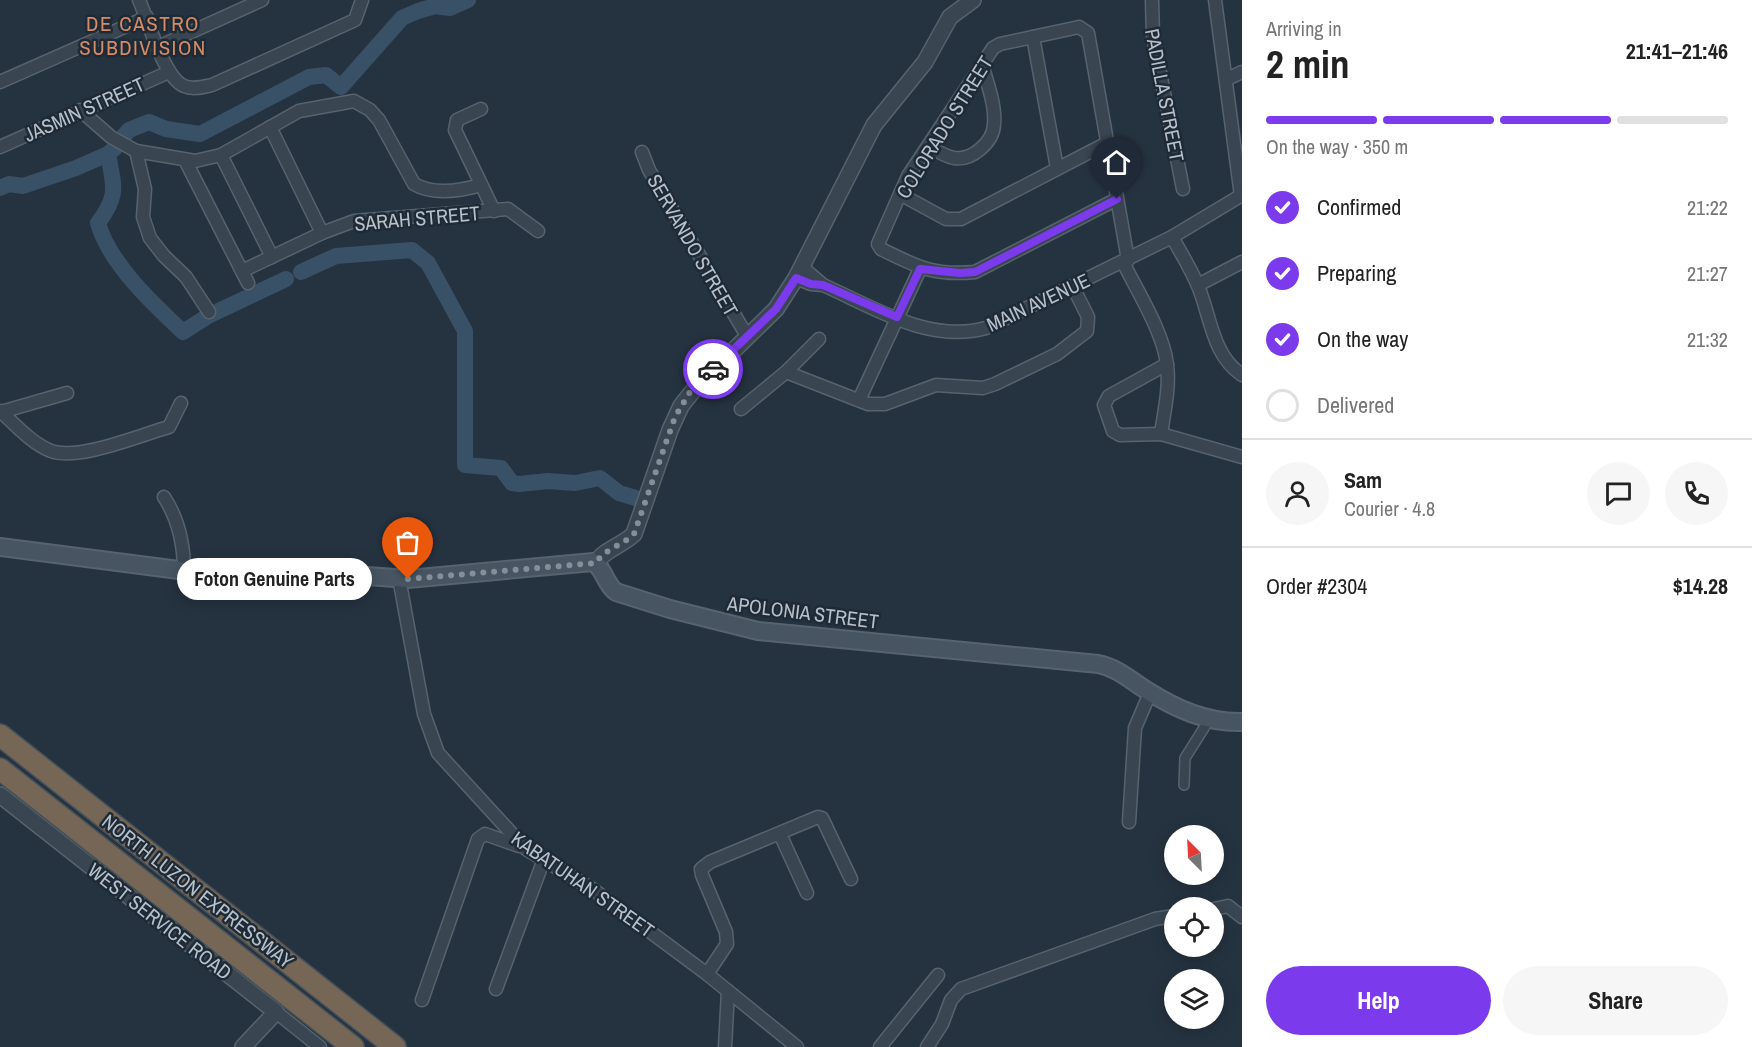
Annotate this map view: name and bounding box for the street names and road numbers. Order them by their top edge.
street label: PADILLA STREET [1139,26,1191,164]
street label: COLORADO STREET [889,51,999,203]
street label: JASMIN STREET [19,70,149,148]
street label: SERVANDO STREET [641,169,745,321]
street label: SARAH STREET [353,199,481,237]
street label: MAIN AVENUE [982,266,1094,338]
street label: APOLONIA STREET [725,589,880,635]
street label: NORTH LUZON EXPRESSWAY [97,808,299,974]
street label: KABATUHAN STREET [506,825,660,943]
street label: WEST SERVICE ROAD [83,856,237,986]

